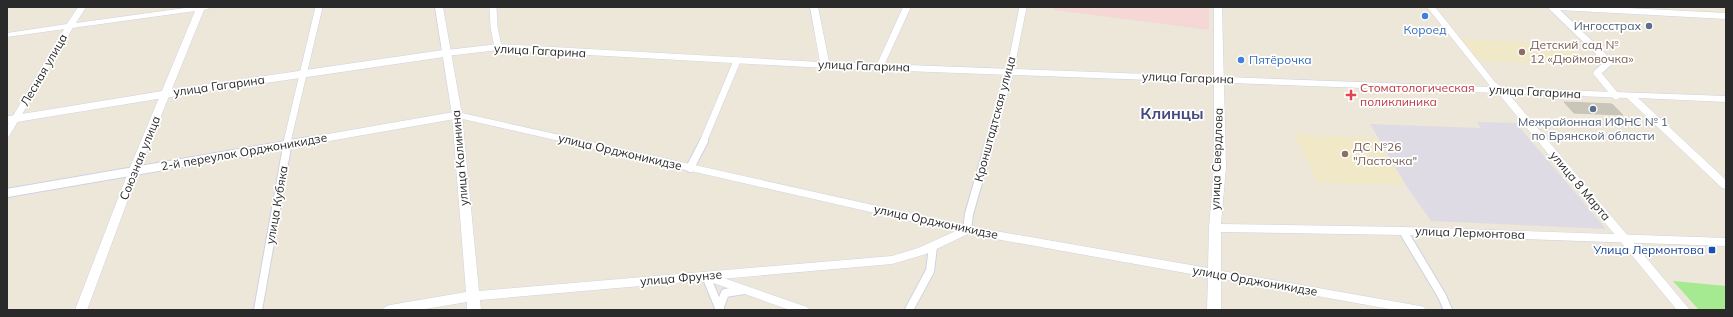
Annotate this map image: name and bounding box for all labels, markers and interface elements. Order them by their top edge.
marker: Короед [1420,11,1430,21]
place label: Ингосстрах [1574,18,1641,33]
marker: Ингосстрах [1644,21,1654,31]
place label: Короед [1403,22,1447,37]
street label: Лесная улица [17,31,70,109]
place label: Детский сад № 12 «Дюймовочка» [1530,37,1634,66]
street label: улица Гагарина [494,41,586,60]
marker: Детский сад № 12 «Дюймовочка» [1517,47,1527,57]
place label: Пятёрочка [1249,52,1312,67]
street label: Кронштадтская улица [971,55,1018,183]
marker: Пятёрочка [1236,55,1246,65]
street label: улица Гагарина [818,56,910,75]
street label: улица Гагарина [1142,68,1234,87]
street label: улица Гагарина [172,72,266,99]
place label: Стоматологическая поликлиника [1360,80,1475,109]
street label: улица Гагарина [1489,82,1581,101]
marker: Стоматологическая поликлиника [1345,89,1357,101]
district label: Клинцы [1140,103,1204,123]
marker: Межрайонная ИФНС № 1 по Брянской области [1588,104,1598,114]
street label: улица Свердлова [1207,108,1226,210]
street label: улица Калинина [448,109,471,207]
street label: Союзная улица [116,113,163,202]
place label: Межрайонная ИФНС № 1 по Брянской области [1518,114,1668,143]
street label: 2-й переулок Орджоникидзе [160,129,329,174]
street label: улица Орджоникидзе [557,130,684,173]
place label: ДС №26 "Ласточка" [1353,139,1417,168]
street label: улица 8 Марта [1547,148,1614,223]
marker: ДС №26 "Ласточка" [1340,149,1350,159]
street label: улица Кубяка [262,164,291,245]
street label: улица Орджоникидзе [873,201,1000,242]
street label: улица Лермонтова [1415,223,1525,242]
place label: Улица Лермонтова [1592,242,1704,257]
marker: Улица Лермонтова [1707,245,1717,255]
street label: улица Орджоникидзе [1191,262,1319,299]
street label: улица Фрунзе [639,266,723,289]

